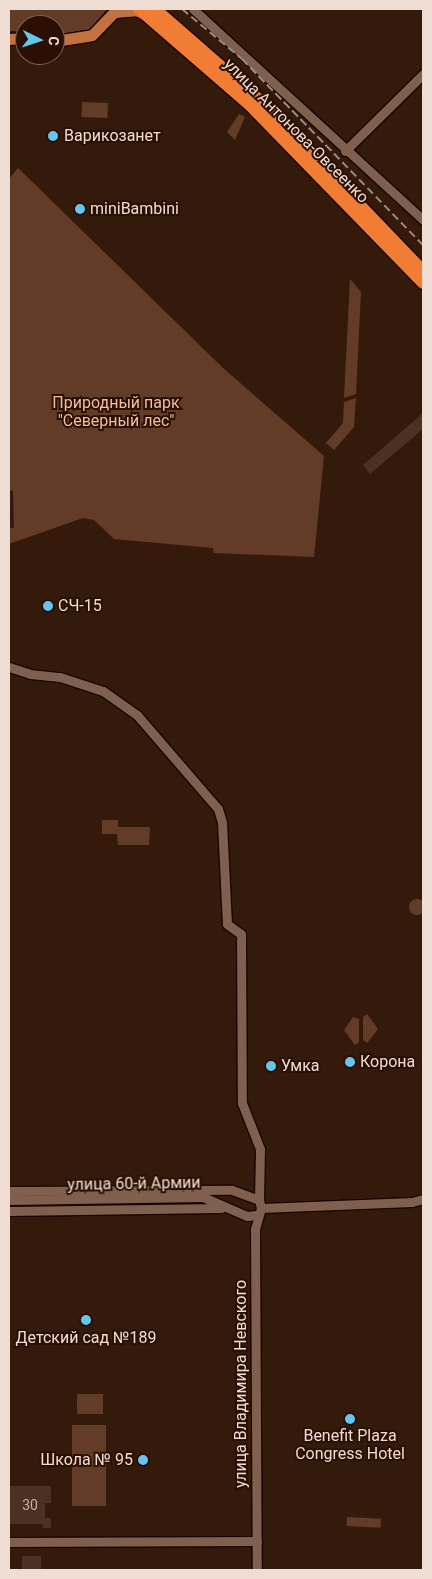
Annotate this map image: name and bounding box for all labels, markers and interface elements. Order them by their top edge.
north arrow [15,15,65,65]
text: С [46,36,62,46]
street label: улица Антонова-Овсеенко [220,55,372,207]
place label: Варикозанет [64,126,161,146]
marker: Варикозанет [46,129,60,143]
place label: miniBambini [90,199,179,219]
marker: miniBambini [74,203,86,215]
park label: Природный парк "Северный лес" [52,393,180,431]
place label: СЧ-15 [58,596,102,616]
marker: СЧ-15 [42,600,54,612]
place label: Корона [360,1052,415,1072]
place label: Умка [281,1056,319,1076]
marker: Корона [344,1056,356,1068]
marker: Умка [265,1060,277,1072]
street label: улица 60-й Армии [67,1173,201,1195]
street label: улица Владимира Невского [231,1280,251,1488]
marker: Детский сад №189 [80,1314,92,1326]
place label: Детский сад №189 [15,1328,157,1348]
marker: Benefit Plaza Congress Hotel [344,1413,356,1425]
place label: Benefit Plaza Congress Hotel [295,1426,405,1464]
place label: Школа № 95 [40,1450,133,1470]
marker: Школа № 95 [137,1454,149,1466]
house number: 30 [22,1497,38,1513]

